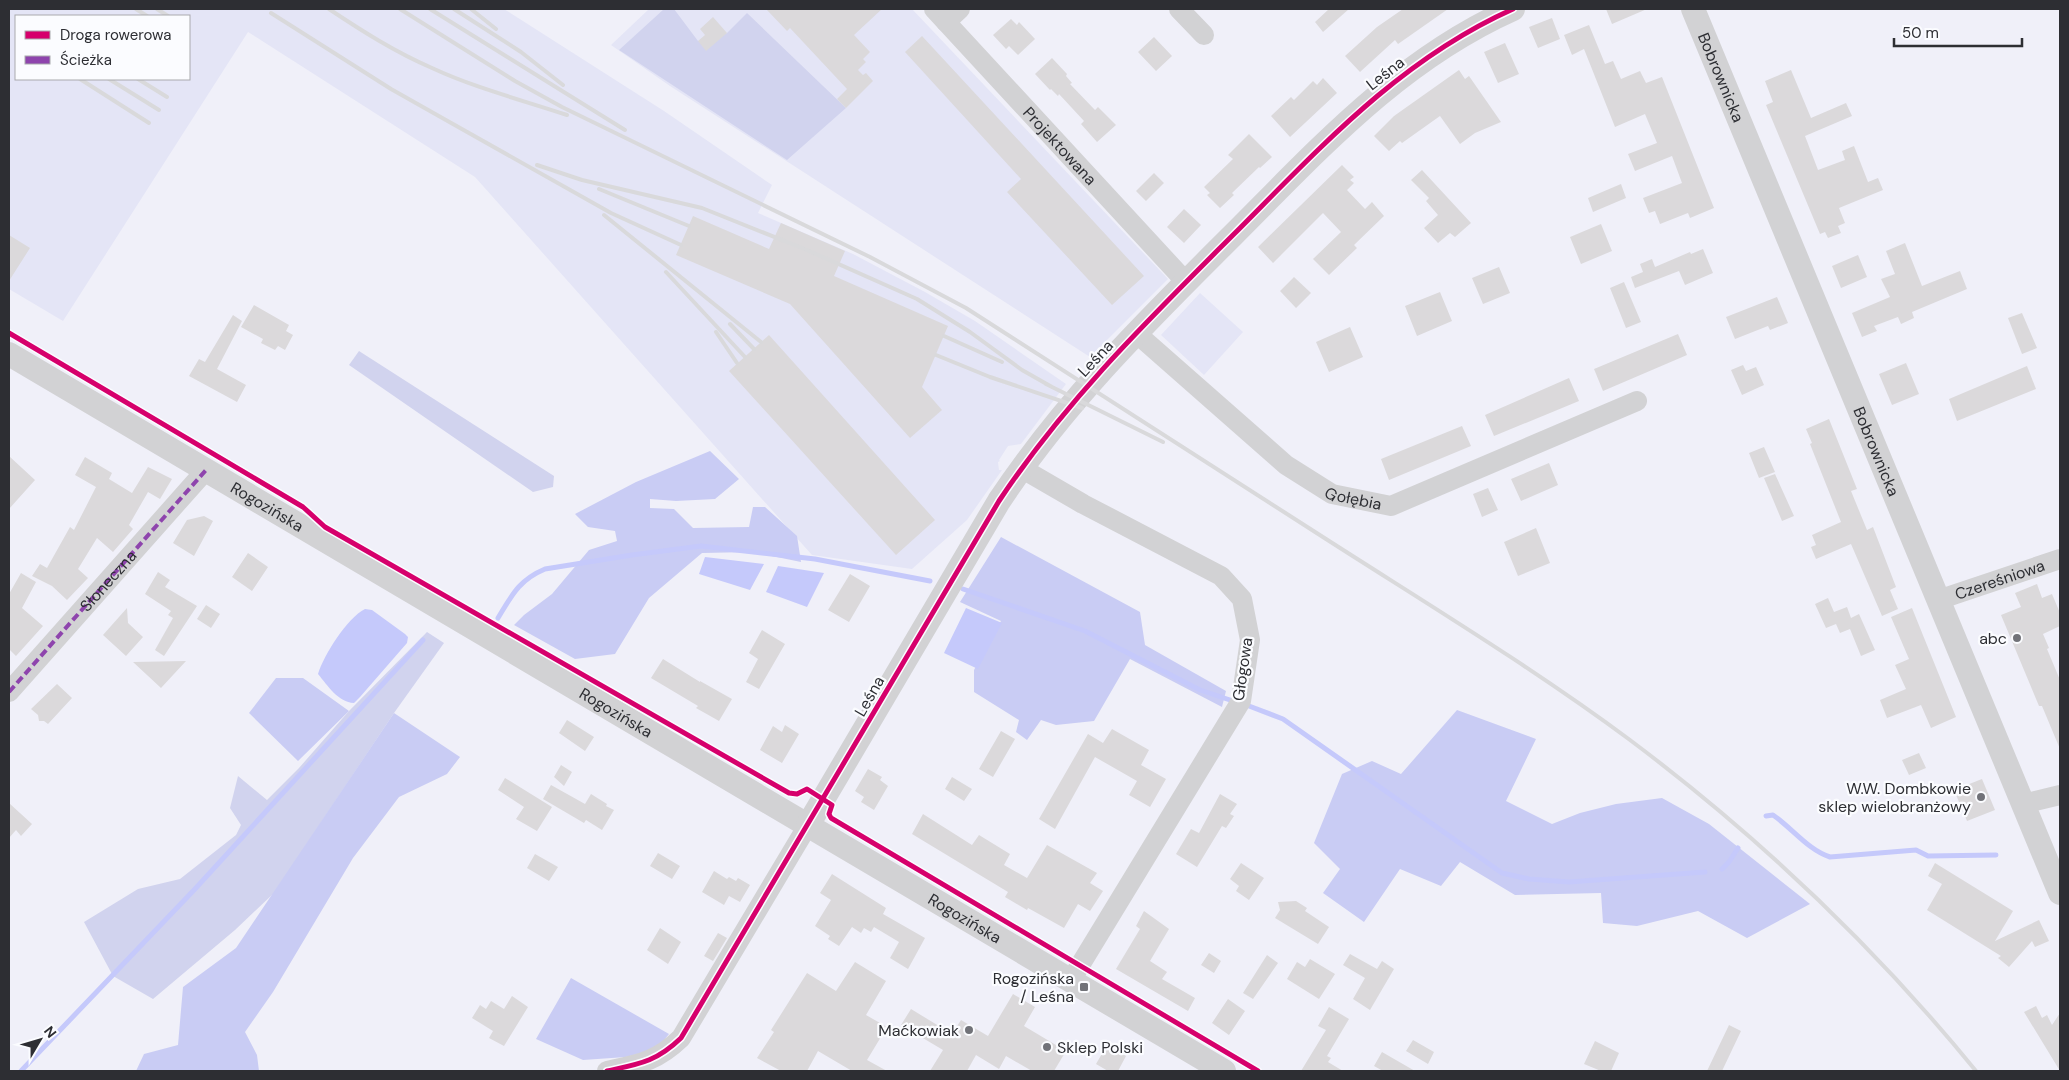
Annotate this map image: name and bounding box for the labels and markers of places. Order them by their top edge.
place label: abc [1979,628,2007,649]
marker: abc [2011,632,2023,644]
place label: W.W. Dombkowie sklep wielobranżowy [1818,778,1971,817]
marker: W.W. Dombkowie sklep wielobranżowy [1975,791,1987,803]
place label: Rogozińska / Leśna [993,968,1074,1007]
marker: Rogozińska / Leśna [1078,981,1090,993]
place label: Maćkowiak [878,1020,959,1041]
marker: Maćkowiak [963,1024,975,1036]
place label: Sklep Polski [1057,1037,1143,1058]
marker: Sklep Polski [1041,1041,1053,1053]

